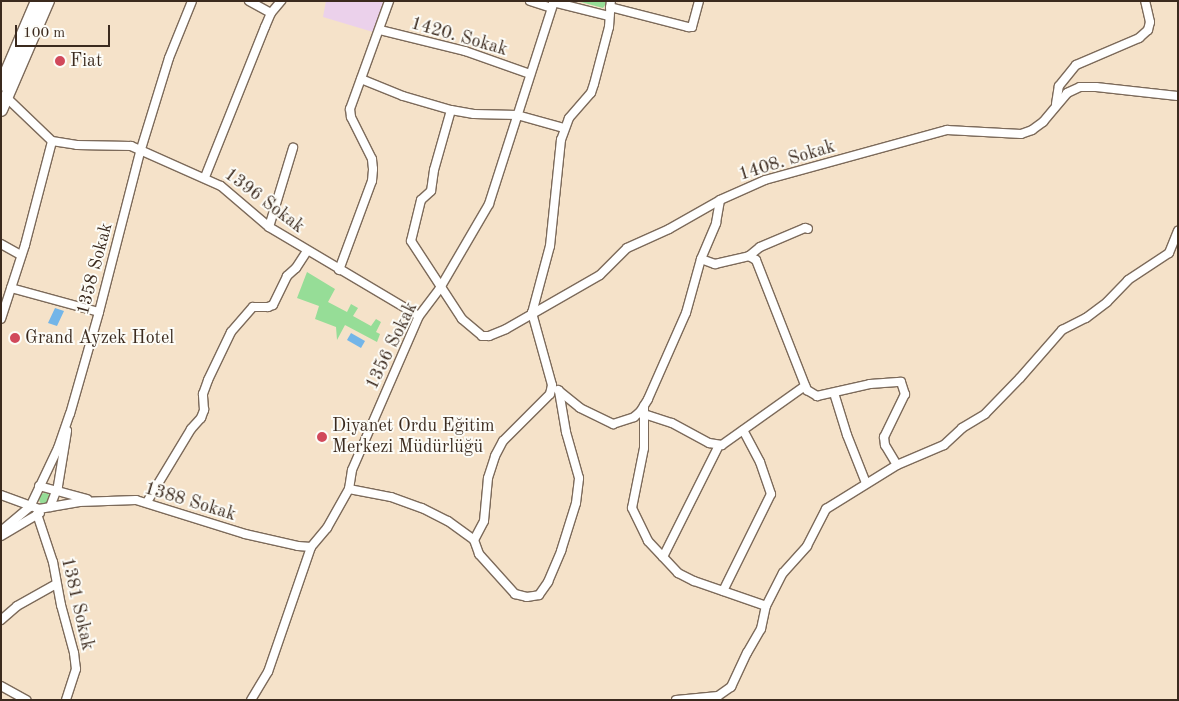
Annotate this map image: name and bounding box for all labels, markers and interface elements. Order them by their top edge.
street label: 1420. Sokak [408,13,510,61]
scale bar [18,15,112,47]
text: 100 m [23,26,65,41]
place label: Fiat [70,50,102,72]
marker: Fiat [54,55,66,67]
street label: 1408. Sokak [736,136,838,186]
street label: 1396 Sokak [220,164,308,238]
street label: 1358 Sokak [72,221,118,317]
street label: 1356 Sokak [362,299,422,393]
place label: Grand Ayzek Hotel [25,327,174,349]
marker: Grand Ayzek Hotel [9,332,21,344]
place label: Diyanet Ordu Eğitim Merkezi Müdürlüğü [332,416,495,458]
marker: Diyanet Ordu Eğitim Merkezi Müdürlüğü [316,431,328,443]
street label: 1388 Sokak [142,478,238,526]
street label: 1381 Sokak [56,556,98,652]

